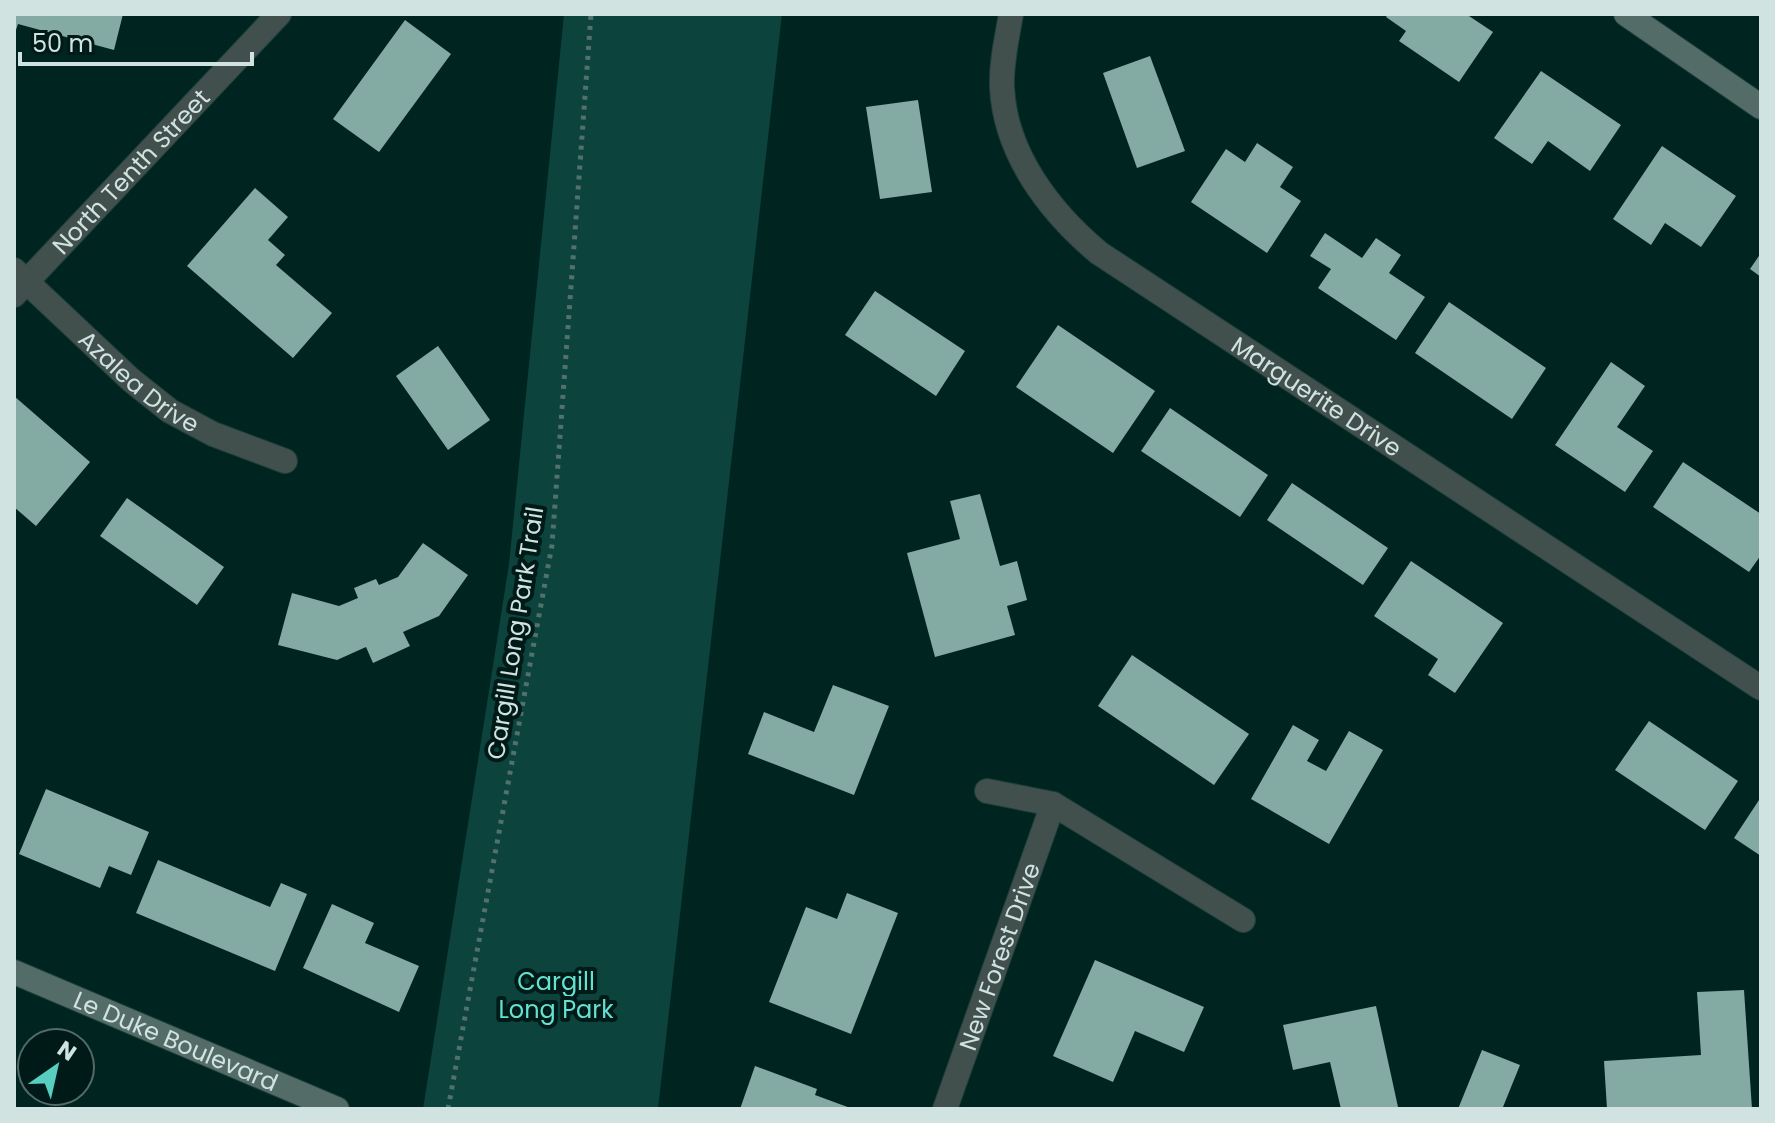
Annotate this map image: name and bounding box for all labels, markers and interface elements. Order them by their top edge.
scale bar [20,16,252,66]
text: 50 m [32,27,93,60]
street label: North Tenth Street [45,81,217,261]
street label: Azalea Drive [72,323,205,440]
street label: Marguerite Drive [1225,328,1408,464]
street label: Cargill Long Park Trail [479,504,551,762]
street label: New Forest Drive [951,858,1048,1055]
park label: Cargill Long Park [498,965,614,1026]
street label: Le Duke Boulevard [69,983,283,1099]
north arrow [16,1027,96,1107]
text: N [51,1033,82,1068]

